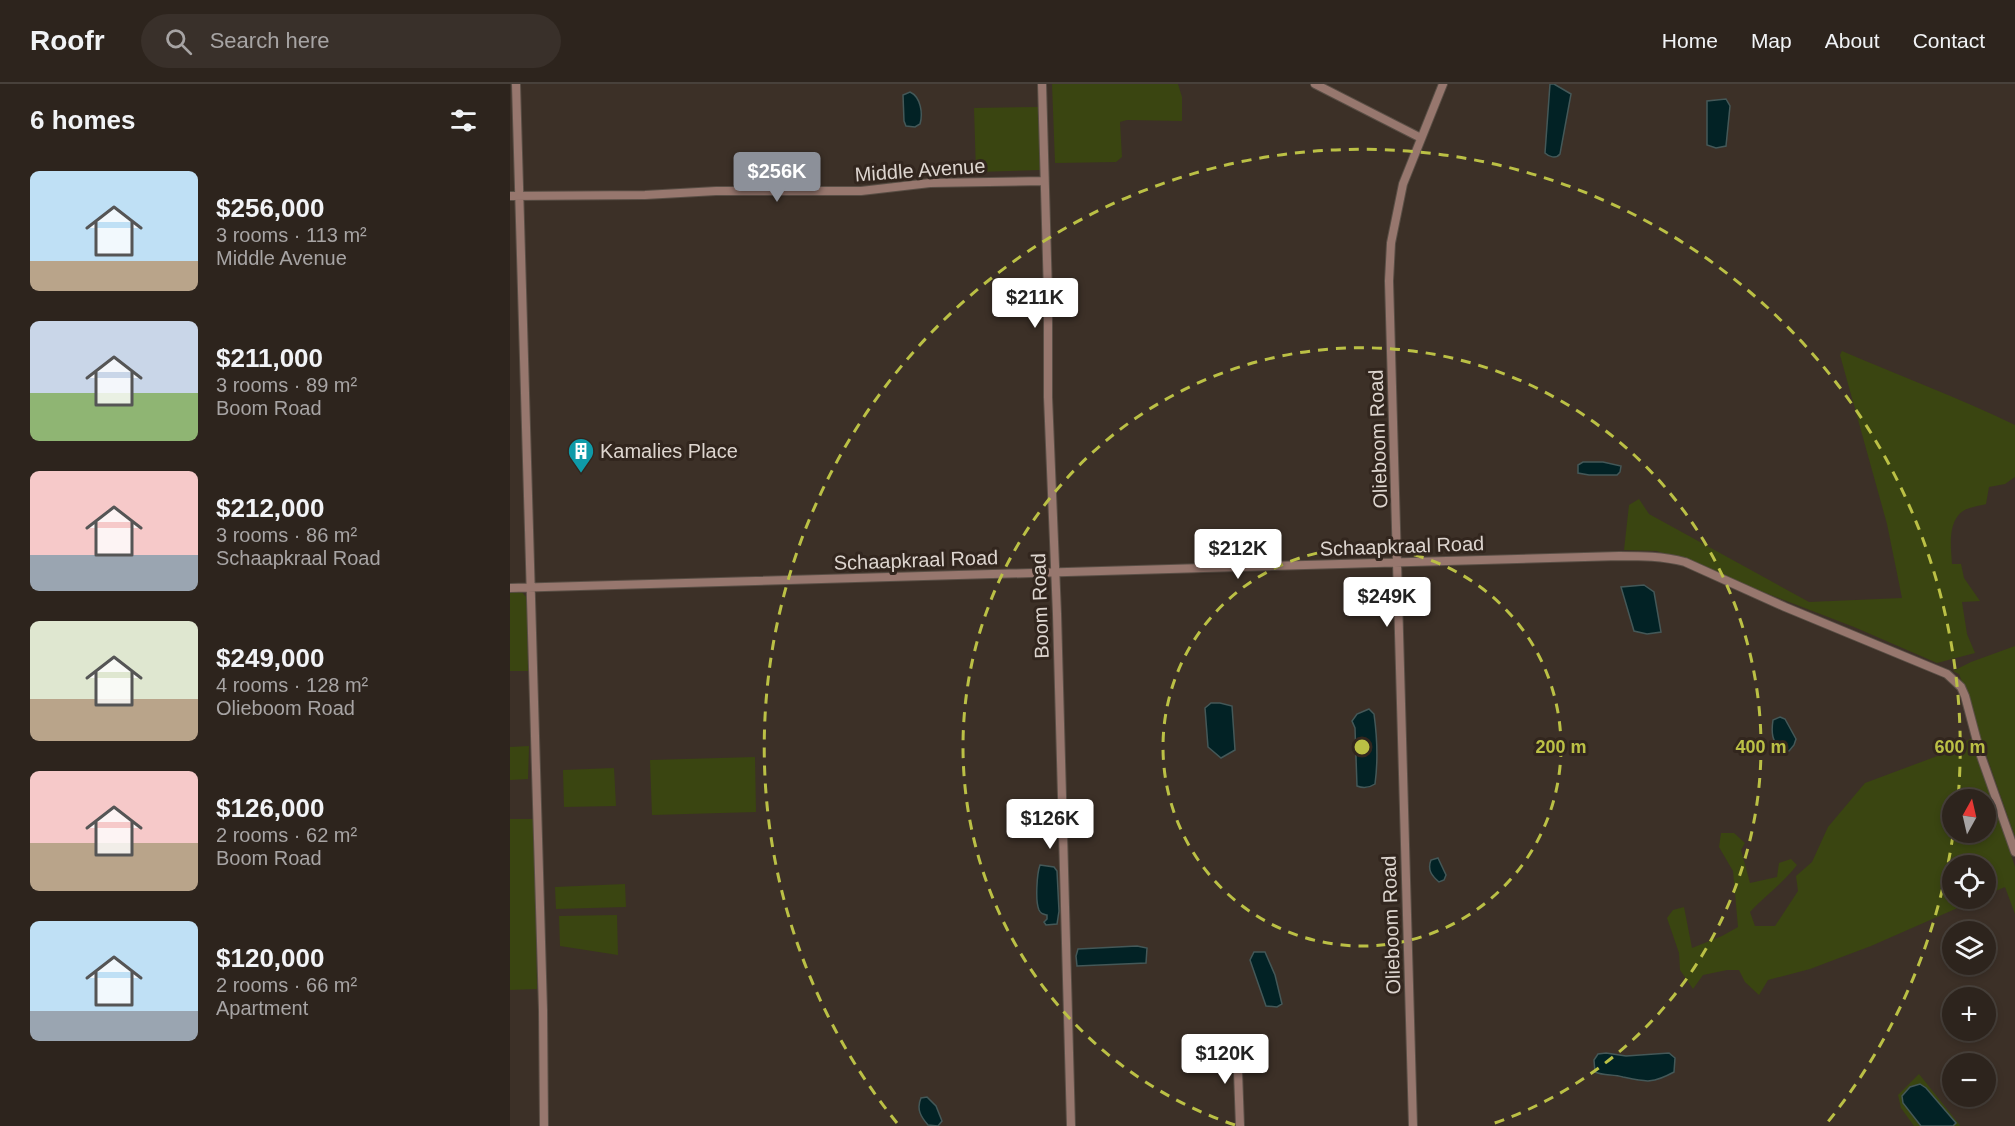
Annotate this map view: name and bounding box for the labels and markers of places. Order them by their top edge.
pin: $256K [735,152,819,203]
pin: $211K [993,278,1077,329]
building icon: Kamalies Place [566,436,596,474]
place label: Kamalies Place [600,440,738,462]
pin: $212K [1196,529,1280,580]
pin: $249K [1345,577,1429,628]
centre of rings [1352,737,1372,757]
pin: $126K [1008,799,1092,850]
pin: $120K [1183,1034,1267,1085]

